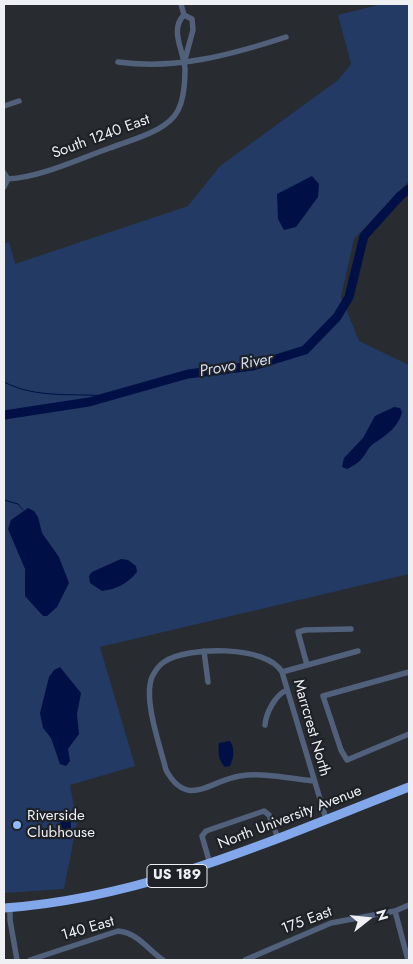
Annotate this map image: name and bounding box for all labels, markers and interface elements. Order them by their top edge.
street label: South 1240 East [50,111,152,163]
water label: Provo River [198,350,274,382]
street label: Marrcrest North [289,678,333,778]
street label: North University Avenue [215,782,365,854]
place label: Riverside Clubhouse [27,807,95,842]
marker: Riverside Clubhouse [11,819,23,831]
road number: US 189 [147,864,207,888]
north arrow [343,894,393,944]
street label: 175 East [279,903,335,939]
text: N [371,907,394,923]
street label: 140 East [60,913,116,945]

